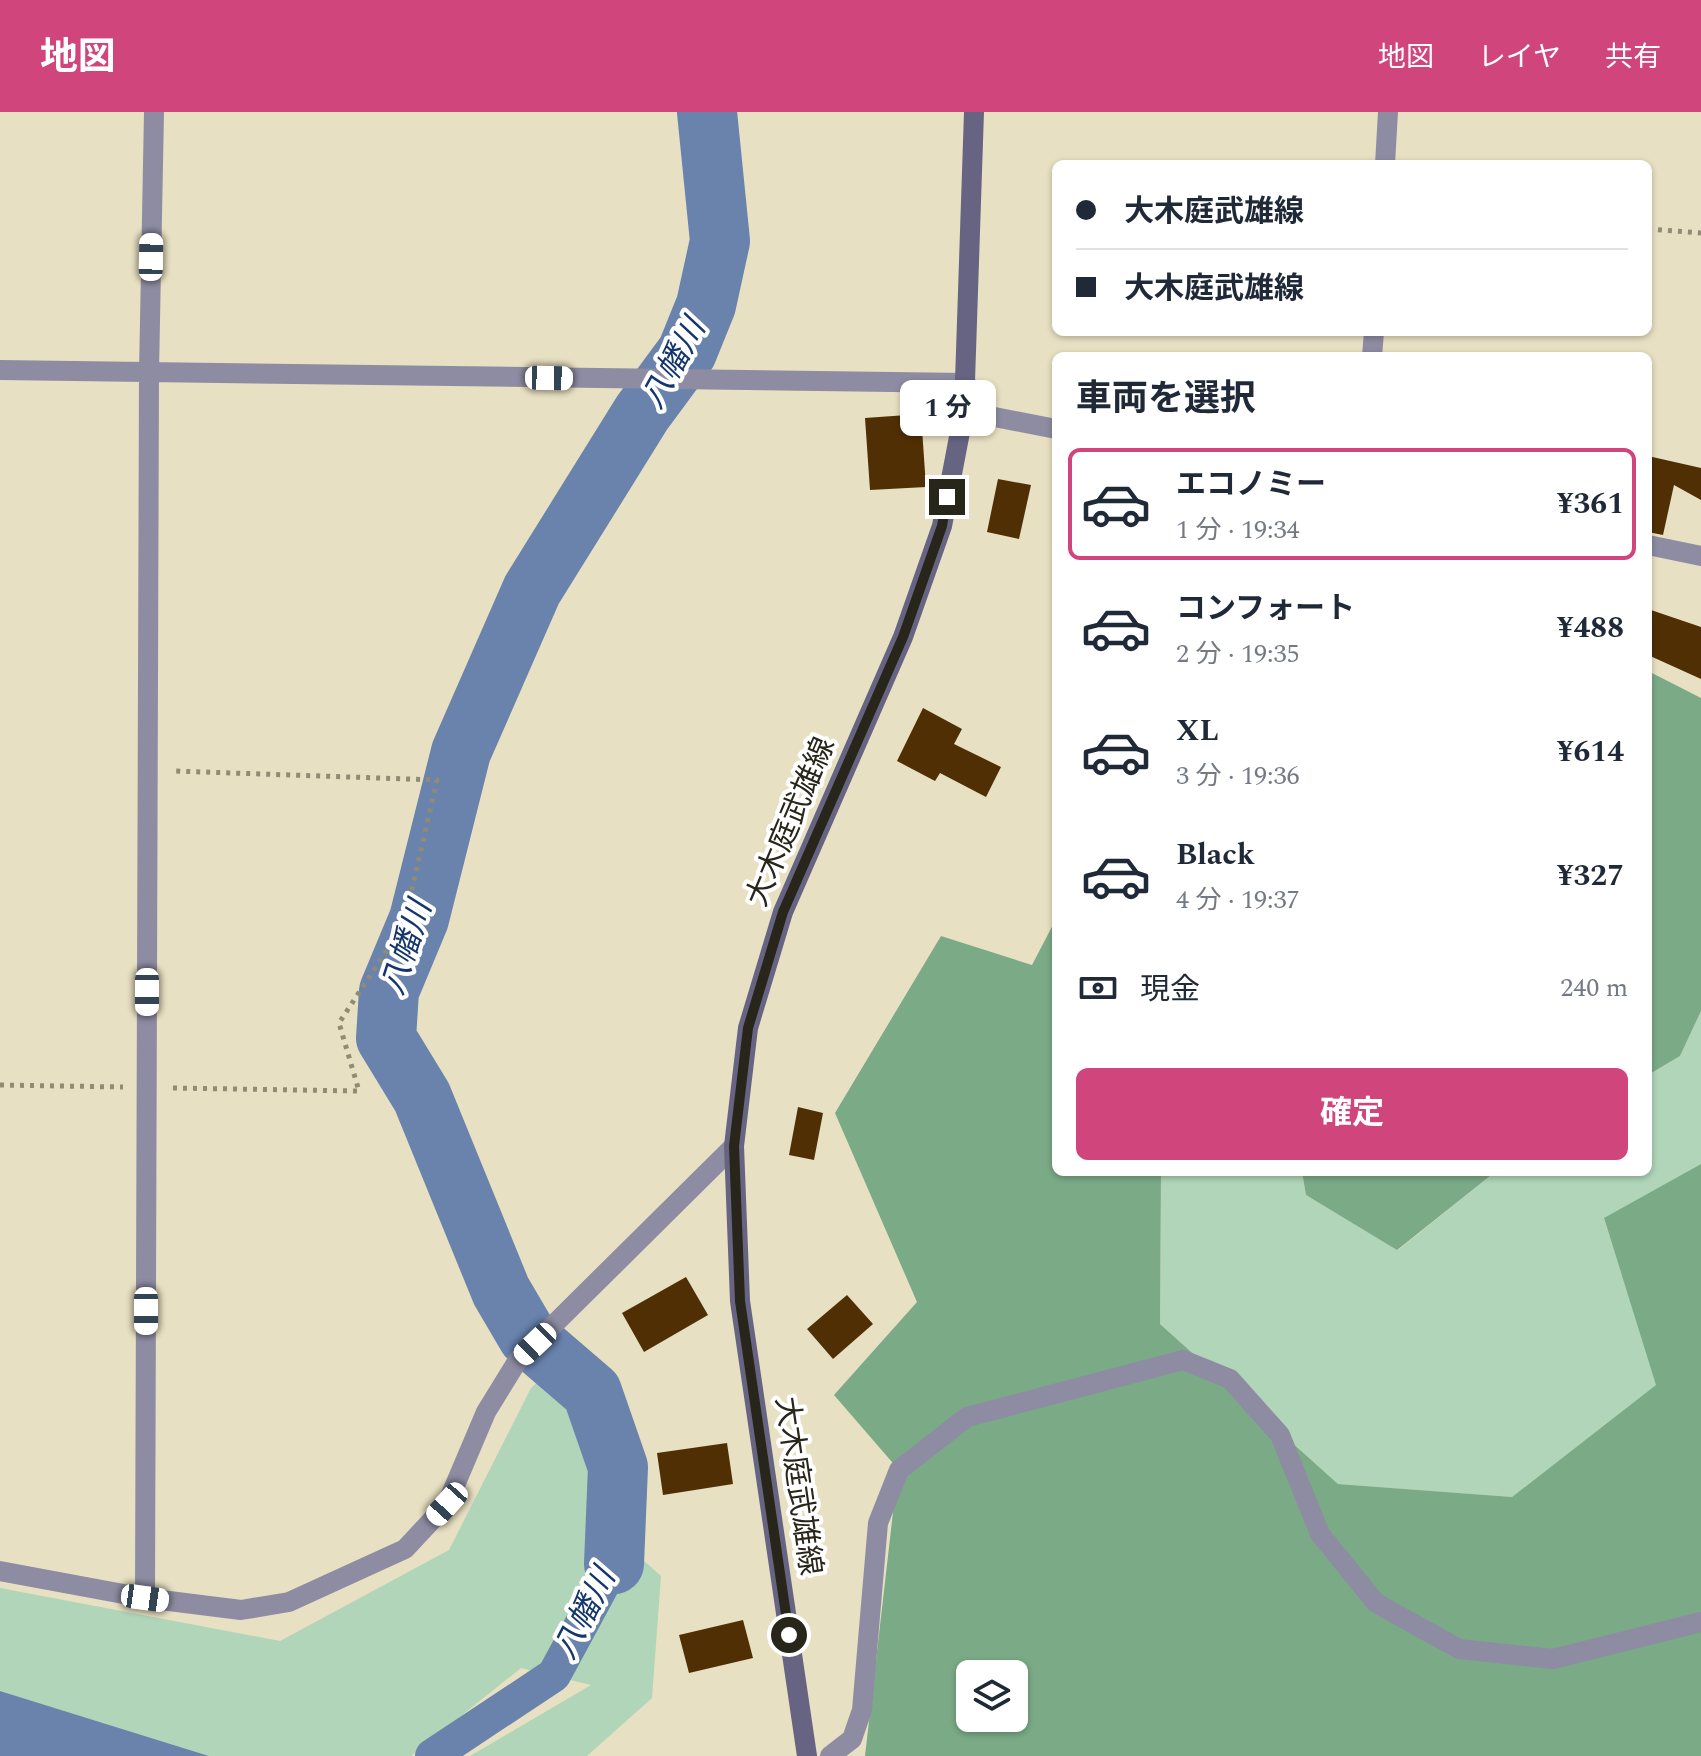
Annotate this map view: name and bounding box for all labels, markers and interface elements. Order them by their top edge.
text: 地図 [40,29,116,87]
text: 地図 [1378,36,1434,79]
text: レイヤ [1478,36,1561,79]
text: 共有 [1605,36,1661,79]
text: 大木庭武雄線 [1124,189,1304,235]
car [139,233,163,281]
text: 大木庭武雄線 [1124,266,1304,312]
water label: 八幡川 [629,308,720,418]
car [525,366,573,390]
text: 車両を選択 [1076,372,1256,427]
callout: 1 分 [899,381,995,437]
text: 1 分 [924,388,972,428]
text: エコノミー [1176,462,1326,508]
icon: car [1080,468,1152,540]
route end [929,479,965,515]
text: ¥361 [1557,481,1624,527]
text: 1 分 · 19:34 [1176,510,1300,550]
text: コンフォート [1176,586,1355,632]
icon: car [1080,592,1152,664]
text: ¥488 [1557,605,1624,651]
text: 2 分 · 19:35 [1176,634,1300,674]
text: XL [1176,708,1219,754]
icon: car [1080,716,1152,788]
text: ¥614 [1557,729,1624,775]
street label: 大木庭武雄線 [735,730,847,914]
text: 3 分 · 19:36 [1176,756,1300,796]
text: Black [1176,832,1255,878]
icon: car [1080,840,1152,912]
text: ¥327 [1557,853,1624,899]
text: 4 分 · 19:37 [1176,880,1300,920]
water label: 八幡川 [369,892,446,1001]
icon: cash [1076,966,1120,1010]
text: 現金 [1140,967,1200,1013]
car [135,968,159,1016]
text: 240 m [1560,968,1628,1008]
button: 確定 [1076,1068,1628,1160]
car [134,1287,158,1335]
car [509,1319,561,1369]
street label: 大木庭武雄線 [763,1394,833,1578]
car [422,1478,472,1530]
water label: 八幡川 [541,1557,630,1668]
car [120,1583,170,1613]
route start [771,1617,807,1653]
map controls [956,1660,1028,1732]
button: layers [956,1660,1028,1732]

